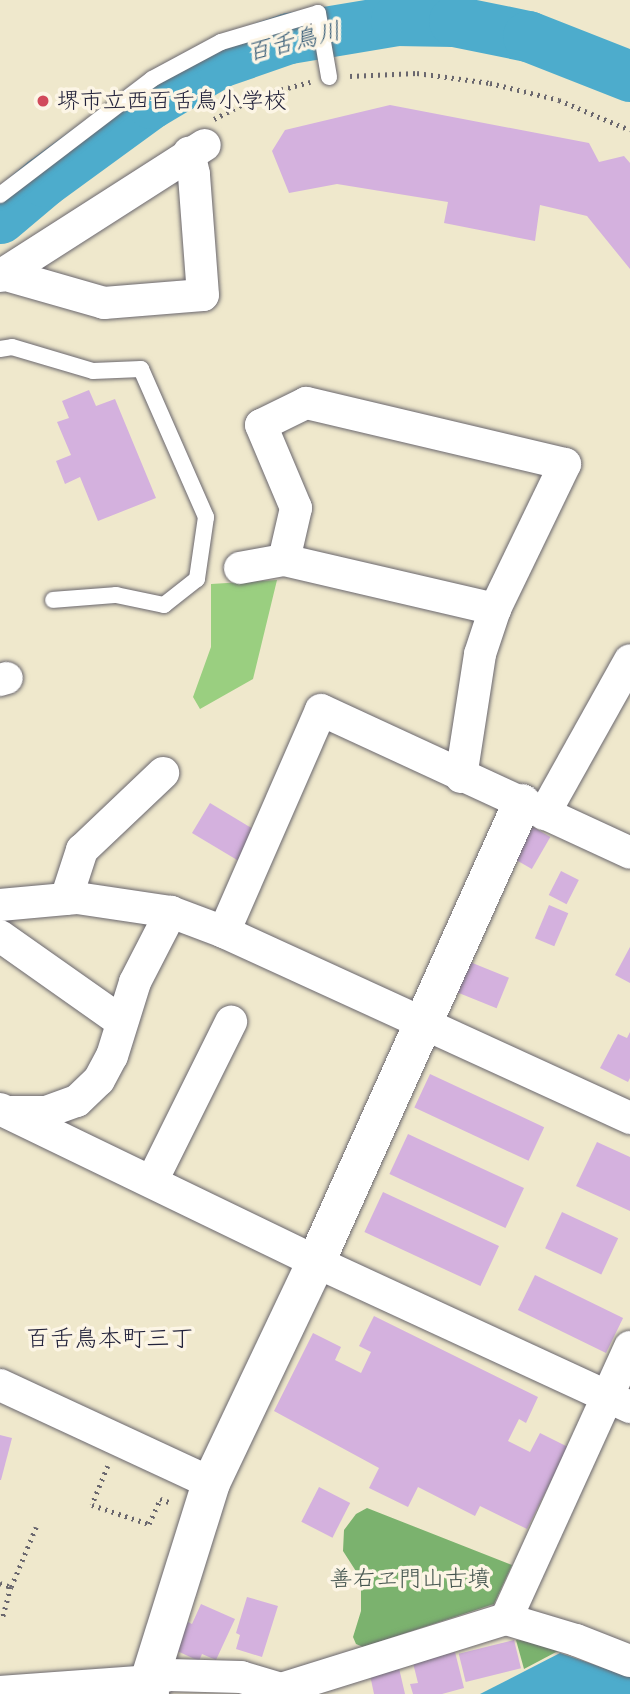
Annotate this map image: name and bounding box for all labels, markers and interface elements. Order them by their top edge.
water label: 百舌鳥川 [244,16,344,68]
place label: 堺市立西百舌鳥小学校 [57,87,287,115]
marker: 堺市立西百舌鳥小学校 [35,93,51,109]
district label: 百舌鳥本町三丁 [26,1325,194,1353]
park label: 善右ヱ門山古墳 [330,1565,490,1593]

